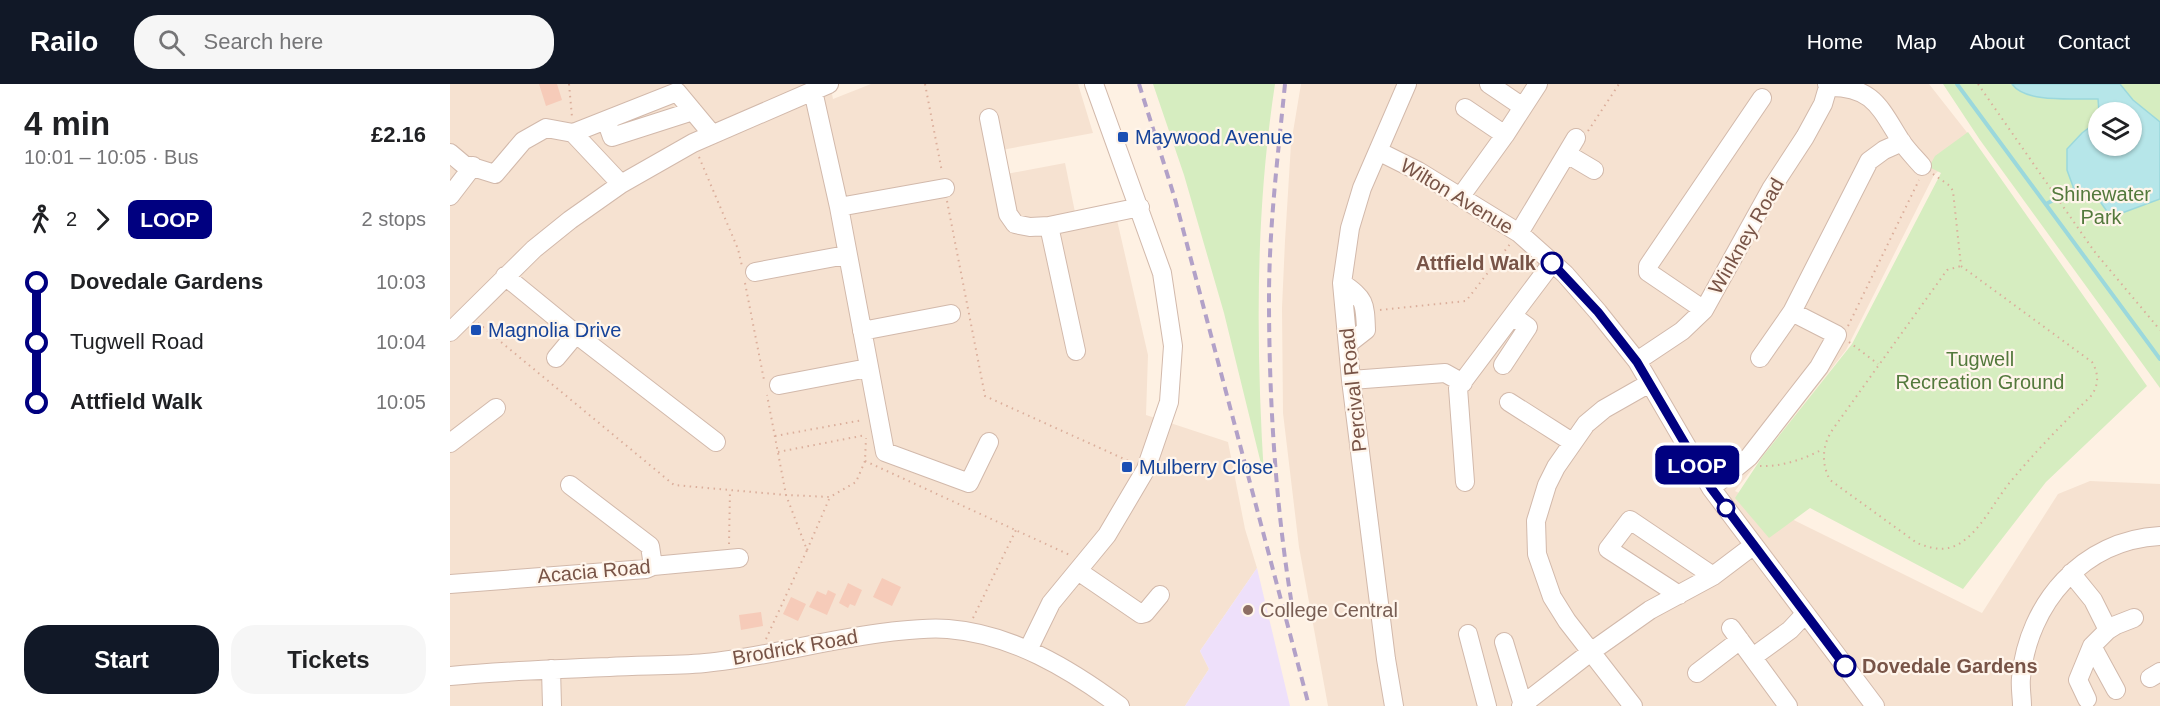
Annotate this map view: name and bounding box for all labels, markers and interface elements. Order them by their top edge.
search box [134,15,554,69]
text: Railo [30,26,98,57]
icon: search [155,26,188,59]
text: Search here [203,29,323,54]
text: Home [1807,30,1863,53]
text: Map [1896,30,1937,53]
text: About [1970,30,2025,53]
text: Contact [2058,30,2130,53]
map controls [2088,102,2142,156]
button: layers [2088,102,2142,156]
text: 4 min [24,105,110,142]
text: £2.16 [371,122,426,147]
place label: Maywood Avenue [1135,126,1293,148]
marker: Maywood Avenue [1116,130,1130,144]
text: 10:01 – 10:05 · Bus [24,146,199,168]
street label: Wilton Avenue [1397,154,1517,238]
street label: Winkney Road [1704,174,1788,298]
park label: Shinewater Park [2051,183,2151,228]
icon: walk [24,203,57,236]
icon: forward [86,203,119,236]
text: 2 [66,208,77,230]
text: LOOP [140,208,200,231]
text: 2 stops [362,208,426,230]
place label: Attfield Walk [1416,252,1537,274]
marker: Attfield Walk [1541,252,1563,274]
text: Dovedale Gardens [70,269,263,294]
text: 10:03 [376,271,426,293]
place label: Magnolia Drive [488,319,621,341]
marker: Magnolia Drive [469,323,483,337]
street label: Percival Road [1336,327,1370,453]
text: Tugwell Road [70,329,204,354]
text: 10:04 [376,331,426,353]
park label: Tugwell Recreation Ground [1896,348,2064,393]
text: Attfield Walk [70,389,202,414]
text: 10:05 [376,391,426,413]
line badge: LOOP [1655,446,1739,484]
text: LOOP [1667,454,1727,477]
place label: Mulberry Close [1139,456,1273,478]
marker: Mulberry Close [1120,460,1134,474]
unlabelled marker [1717,499,1735,517]
street label: Acacia Road [537,555,651,587]
place label: College Central [1260,599,1398,621]
marker: College Central [1241,603,1255,617]
button: Start [24,625,219,694]
button: Tickets [231,625,426,694]
street label: Brodrick Road [731,625,859,669]
marker: Dovedale Gardens [1834,655,1856,677]
place label: Dovedale Gardens [1862,655,2038,677]

